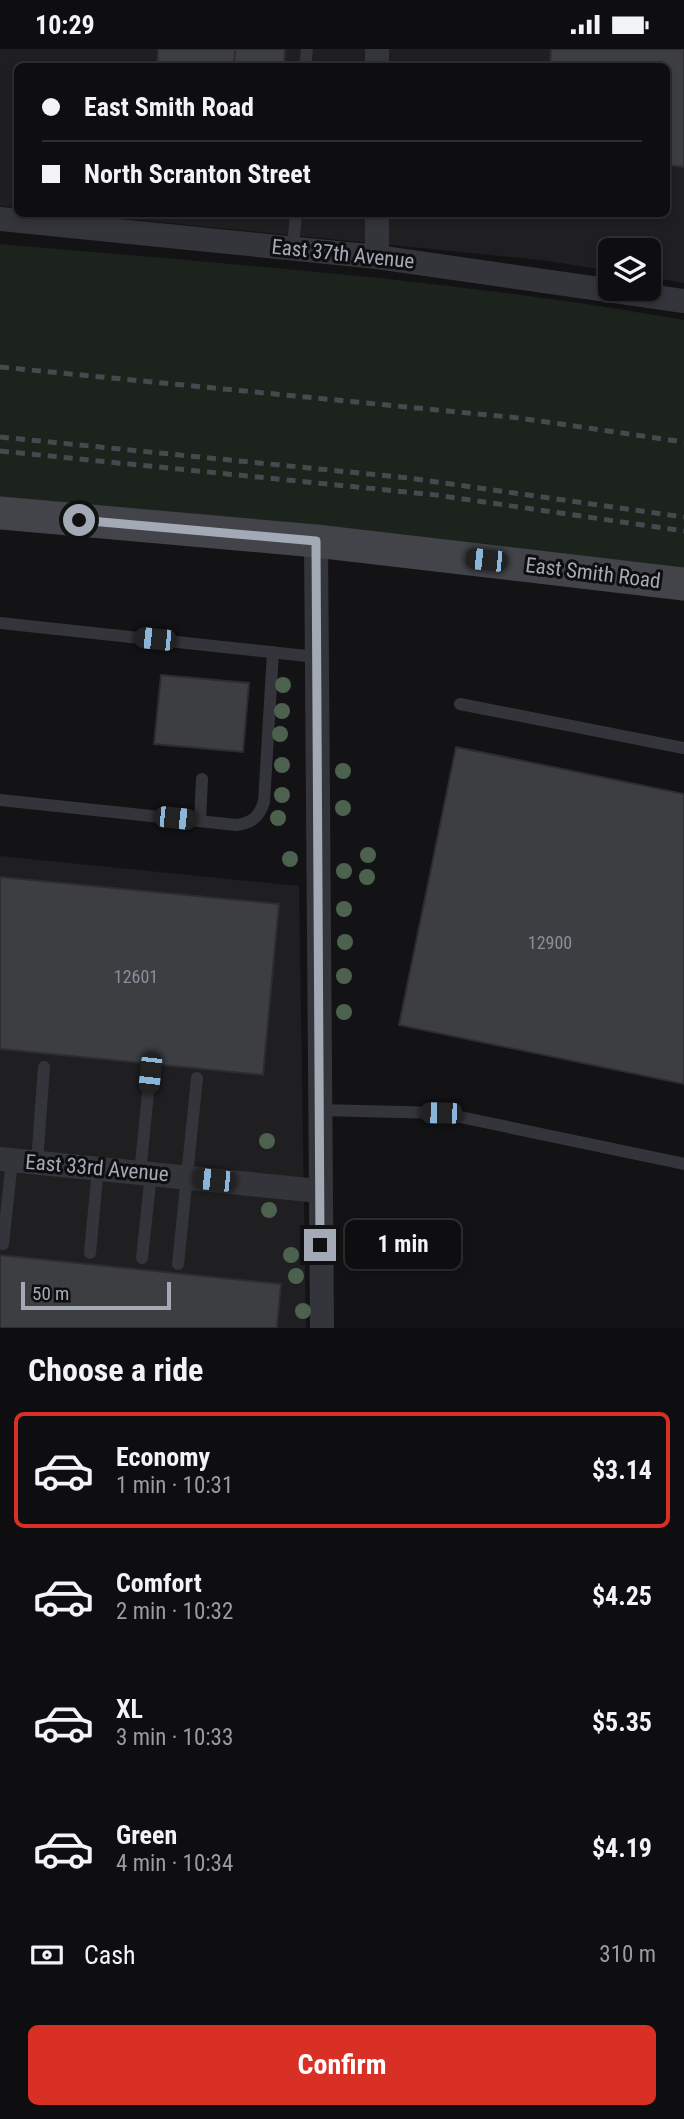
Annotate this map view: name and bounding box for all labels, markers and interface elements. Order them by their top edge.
text: 10:29 [35,10,95,40]
text: East Smith Road [84,92,254,122]
text: North Scranton Street [84,159,311,189]
street label: East 37th Avenue [270,235,416,273]
map controls [598,238,661,301]
button: layers [598,238,661,301]
route start [63,504,95,536]
car [465,547,508,573]
street label: East Smith Road [524,553,662,593]
car [134,626,177,652]
car [154,805,197,831]
house number: 12900 [528,932,572,953]
house number: 12601 [114,966,158,987]
car [138,1051,163,1095]
car [420,1102,463,1124]
street label: East 33rd Avenue [24,1150,170,1186]
car [193,1167,236,1193]
callout: 1 min [344,1221,460,1269]
route end [304,1229,336,1261]
text: 1 min [377,1231,429,1258]
scale bar [21,1279,172,1311]
text: 50 m [32,1282,69,1305]
text: Choose a ride [28,1351,203,1389]
icon: car [32,1439,95,1502]
text: Economy [116,1442,210,1472]
text: $3.14 [592,1455,652,1485]
text: 1 min · 10:31 [116,1472,233,1499]
icon: car [32,1565,95,1628]
text: Comfort [116,1568,202,1598]
text: $4.25 [592,1581,652,1611]
text: 2 min · 10:32 [116,1598,233,1625]
icon: car [32,1691,95,1754]
text: XL [116,1694,143,1724]
text: $5.35 [592,1707,652,1737]
text: 3 min · 10:33 [116,1724,233,1751]
icon: car [32,1817,95,1880]
text: Green [116,1820,177,1850]
text: $4.19 [592,1833,652,1863]
text: 4 min · 10:34 [116,1850,233,1877]
icon: cash [28,1936,66,1974]
text: Cash [84,1940,136,1970]
text: 310 m [599,1941,656,1968]
button: Confirm [28,2025,656,2105]

